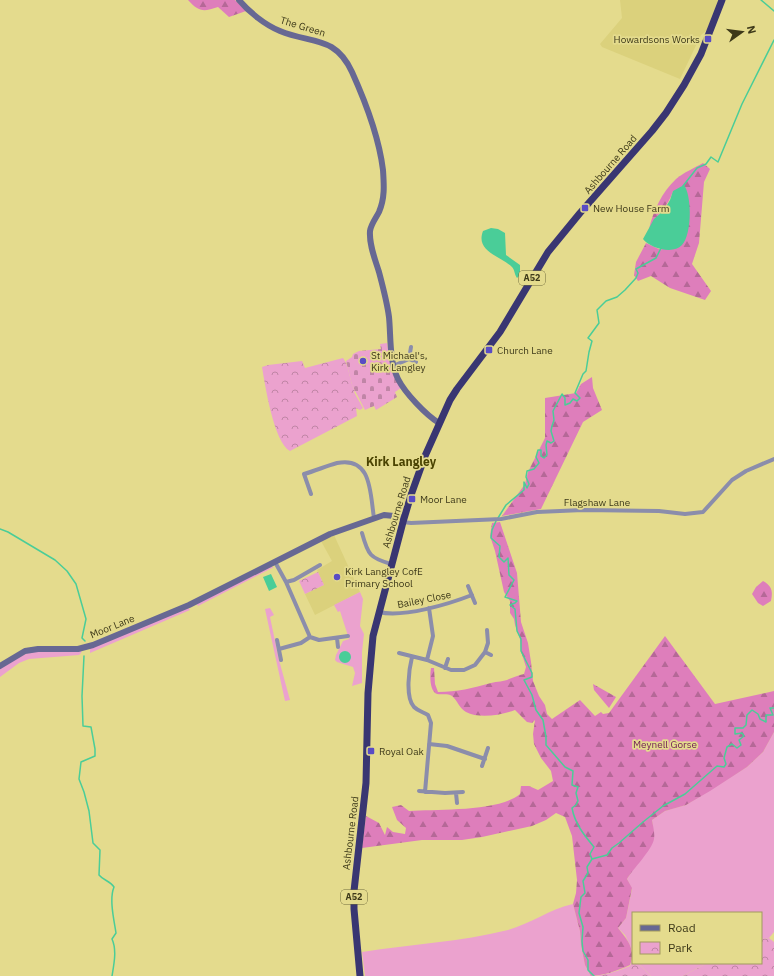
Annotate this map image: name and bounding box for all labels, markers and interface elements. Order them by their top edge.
north arrow [722,12,762,52]
street label: The Green [279,13,327,39]
text: N [744,24,759,35]
place label: Howardsons Works [614,33,700,46]
marker: Howardsons Works [703,34,713,44]
street label: Ashbourne Road [581,132,640,197]
place label: New House Farm [593,202,670,215]
marker: New House Farm [580,203,590,213]
road number: A52 [519,271,545,285]
place label: Church Lane [497,344,553,357]
marker: Church Lane [484,345,494,355]
place label: St Michael's, Kirk Langley [371,349,428,374]
marker: St Michael's, Kirk Langley [358,356,368,366]
district label: Kirk Langley [366,454,437,469]
street label: Ashbourne Road [379,475,414,550]
place label: Moor Lane [420,493,467,506]
marker: Moor Lane [407,494,417,504]
street label: Flagshaw Lane [564,496,631,509]
place label: Kirk Langley CofE Primary School [345,565,423,590]
marker: Kirk Langley CofE Primary School [332,572,342,582]
street label: Bailey Close [396,588,453,611]
street label: Moor Lane [88,611,137,641]
park label: Meynell Gorse [633,738,698,751]
place label: Royal Oak [379,745,424,758]
marker: Royal Oak [366,746,376,756]
street label: Ashbourne Road [340,795,361,871]
road number: A52 [341,890,367,904]
legend [632,912,762,964]
text: Road [668,920,696,935]
text: Park [668,940,693,955]

